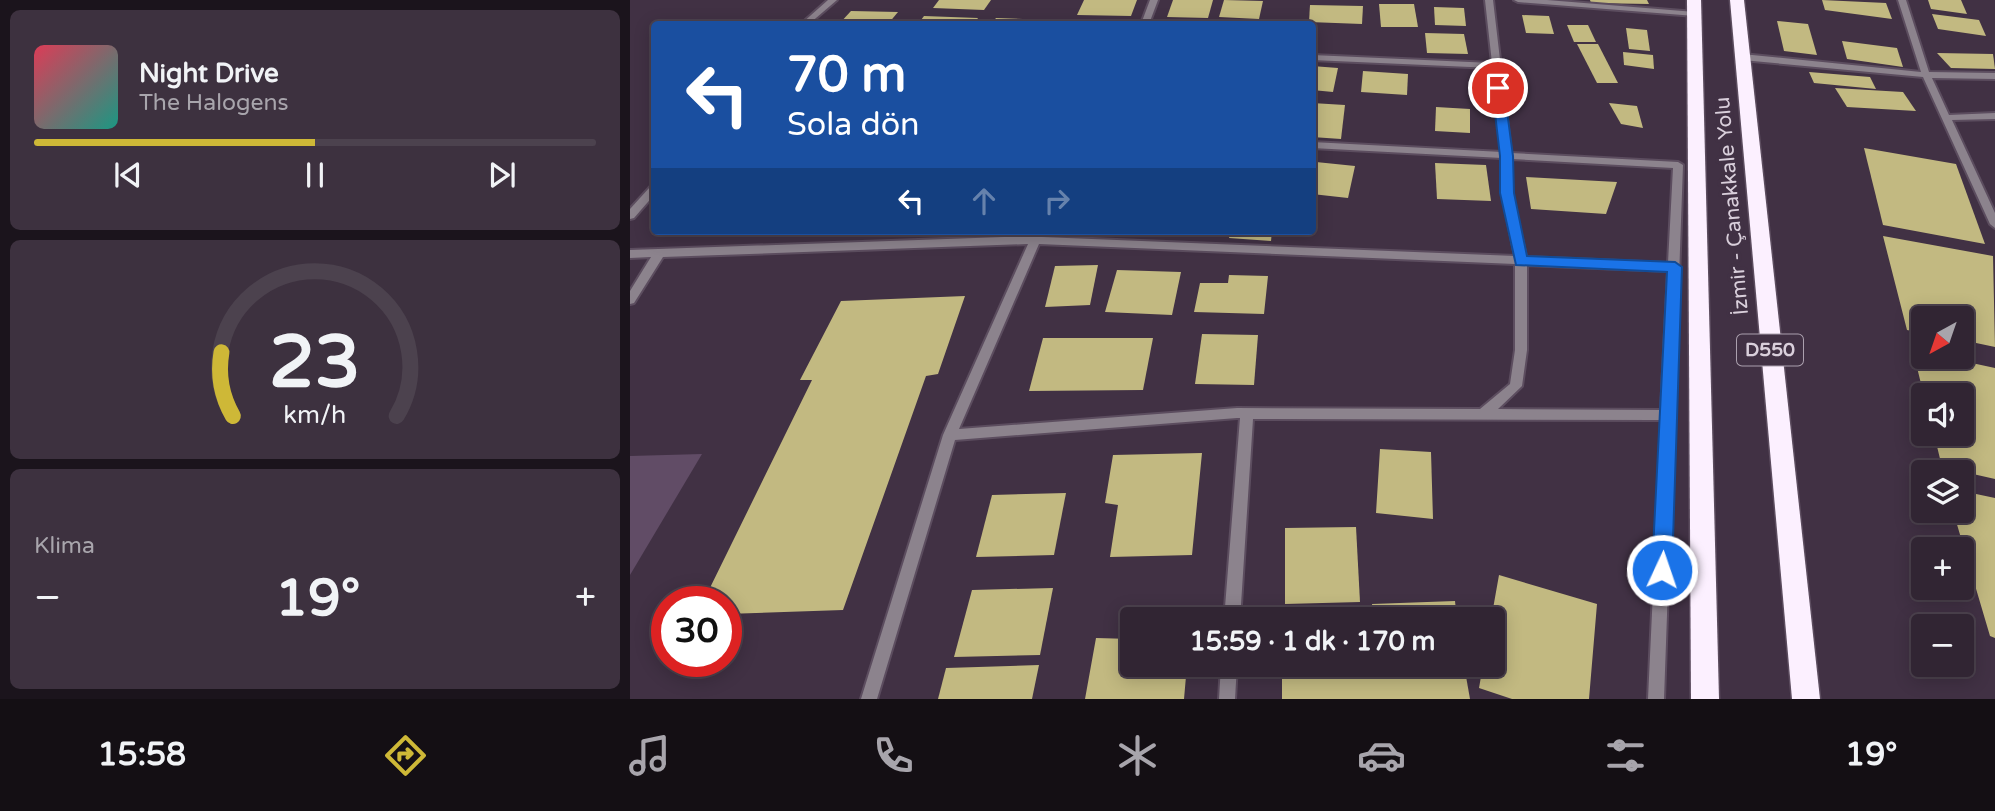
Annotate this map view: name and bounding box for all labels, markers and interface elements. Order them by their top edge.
text: 70 m [787,46,906,105]
icon: left [672,49,763,140]
text: Night Drive [139,58,279,89]
pin [1468,58,1528,118]
icon: arrive [1479,69,1517,107]
text: The Halogens [139,89,288,117]
street label: İzmir - Çanakkale Yolu [1710,96,1754,316]
text: Sola dön [787,106,920,144]
icon: previous [109,156,147,194]
icon: pause [296,156,334,194]
icon: next [483,156,521,194]
icon: left [892,182,930,220]
icon: ahead [965,182,1003,220]
icon: right [1038,182,1076,220]
north arrow [1911,306,1974,369]
map controls [1911,306,1974,677]
text: 23 [269,319,361,407]
road number: D550 [1737,334,1803,366]
button: sound [1911,383,1974,446]
text: km/h [284,399,346,429]
button: layers [1911,460,1974,523]
text: Klima [34,532,95,560]
position arrow [1625,533,1699,607]
button: + [1911,537,1974,600]
text: 19° [275,567,360,630]
text: − [34,575,61,621]
text: + [575,575,596,621]
speed limit sign: 30 [651,586,742,677]
button: − [1911,614,1974,677]
text: 15:59 · 1 dk · 170 m [1190,626,1435,657]
icon: directions [381,731,430,780]
icon: music [625,731,674,780]
icon: phone [869,731,918,780]
icon: climate [1113,731,1162,780]
icon: car [1357,731,1406,780]
icon: filters [1601,731,1650,780]
text: 15:58 [97,736,186,774]
text: 19° [1845,736,1897,774]

